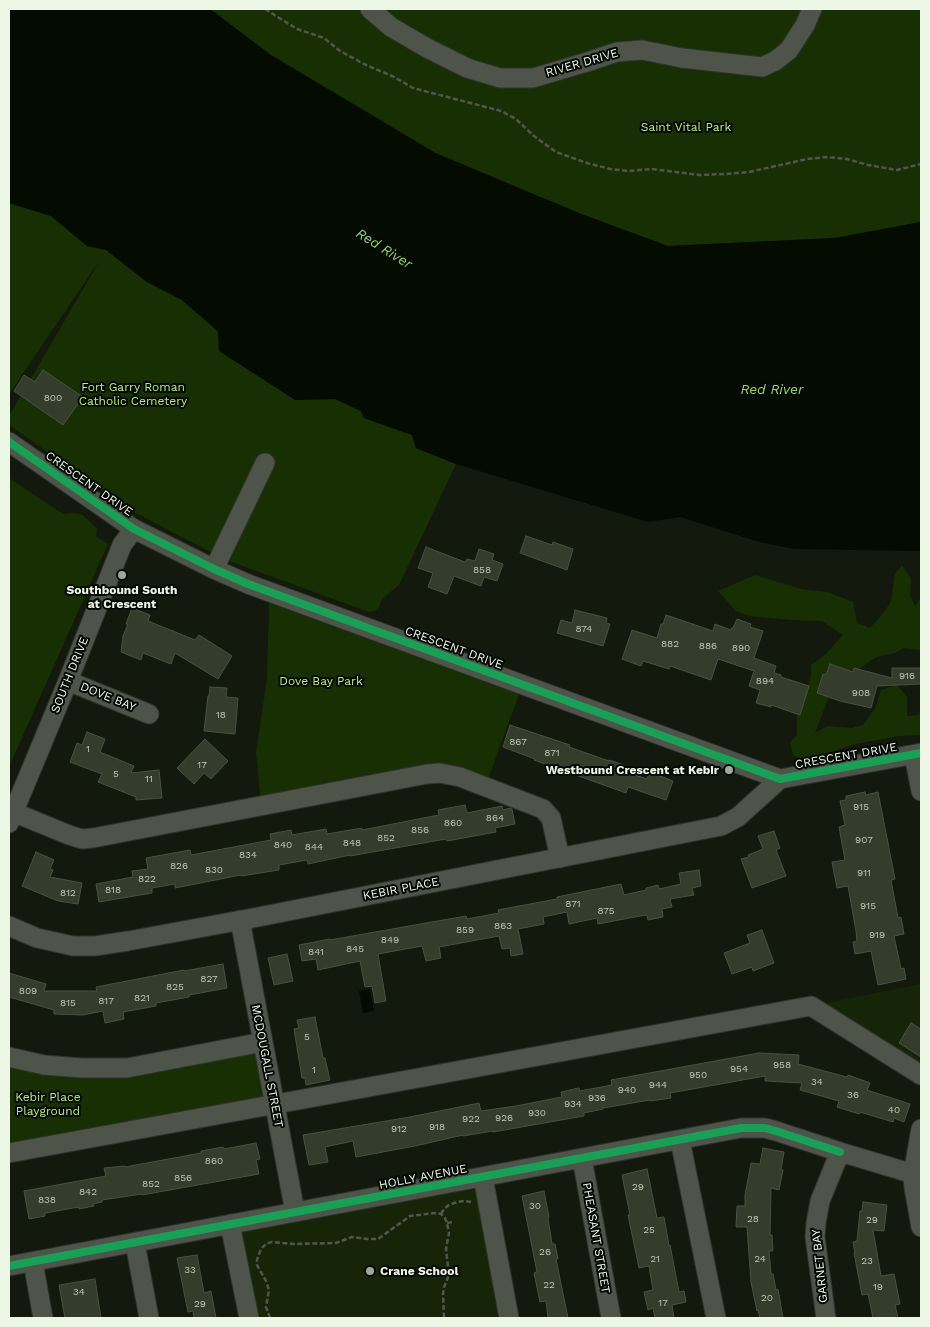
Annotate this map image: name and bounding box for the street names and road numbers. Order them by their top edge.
street label: RIVER DRIVE [544,46,620,80]
street label: CRESCENT DRIVE [43,449,135,519]
street label: CRESCENT DRIVE [403,624,505,672]
street label: SOUTH DRIVE [48,635,92,715]
street label: DOVE BAY [78,679,138,715]
street label: CRESCENT DRIVE [794,740,898,772]
street label: KEBIR PLACE [362,875,440,903]
street label: MCDOUGALL STREET [248,1003,286,1129]
street label: HOLLY AVENUE [378,1161,468,1193]
street label: PHEASANT STREET [579,1181,613,1295]
street label: GARNET BAY [809,1228,831,1304]

